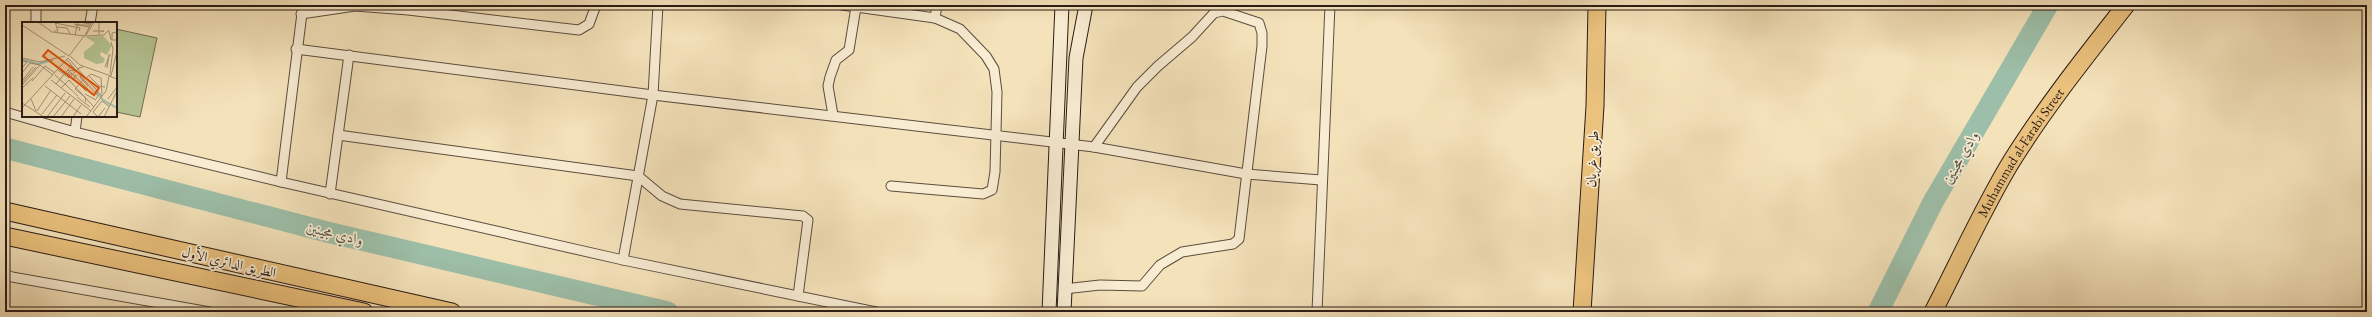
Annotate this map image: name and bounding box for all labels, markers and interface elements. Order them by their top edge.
inset map [22,22,117,117]
street label: Muhammad al-Farabi Street [1973,84,2068,220]
water label: وادي مجينين [1937,127,1985,189]
street label: طريق غريان [1582,130,1603,188]
water label: وادي مجينين [304,217,366,252]
street label: الطريق الدائري الأول [179,241,278,285]

